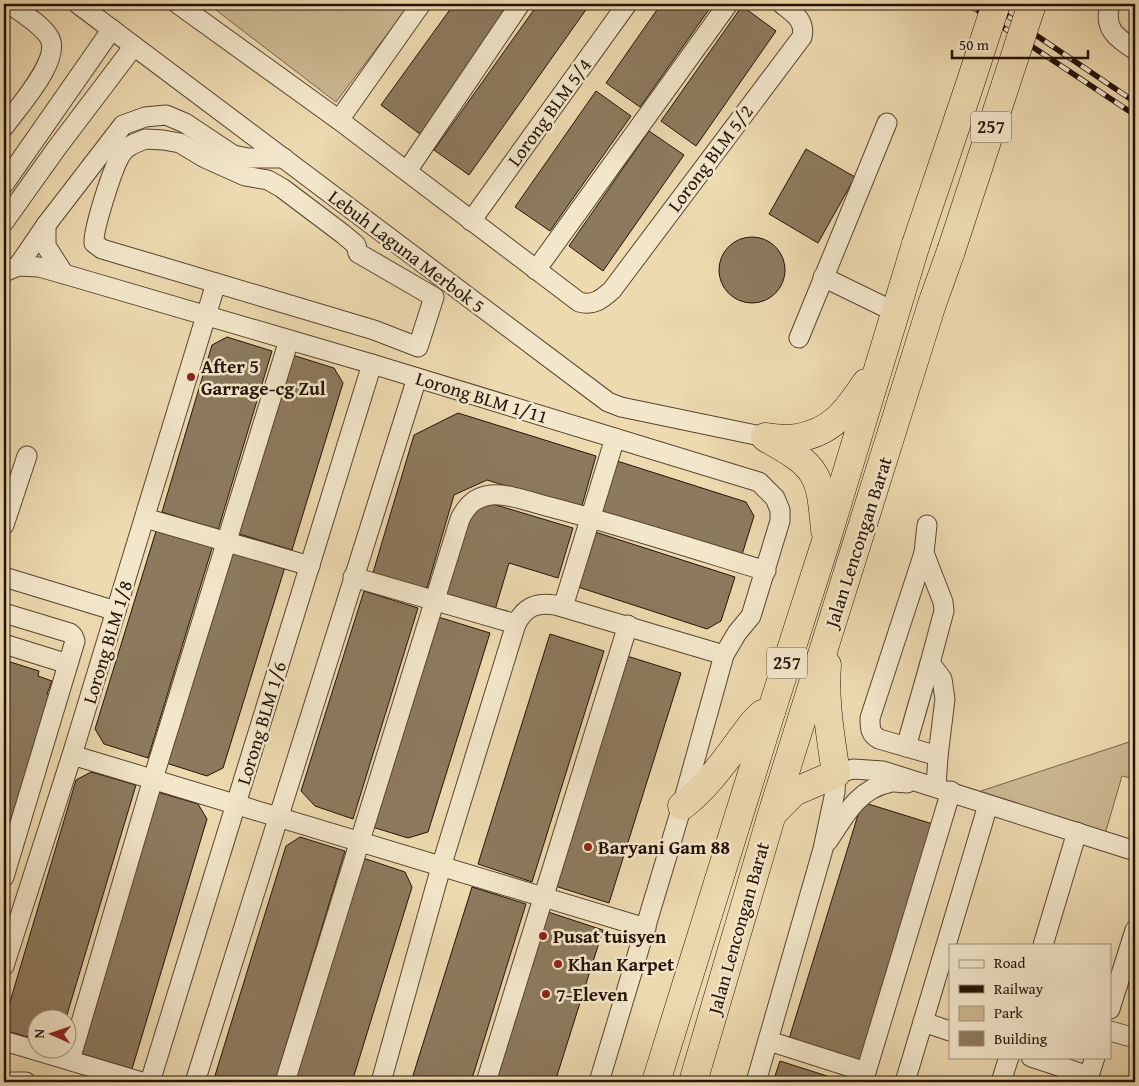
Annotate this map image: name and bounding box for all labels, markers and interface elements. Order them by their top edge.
scale bar [952,28,1088,60]
text: 50 m [959,34,990,55]
street label: Lorong BLM 5/4 [500,52,598,172]
street label: Lorong BLM 5/2 [660,99,760,217]
road number: 257 [971,111,1011,142]
street label: Lebuh Laguna Merbok 5 [323,183,491,319]
place label: After 5 Garrage-cg Zul [201,352,326,402]
street label: Lorong BLM 1/11 [413,364,551,430]
marker: After 5 Garrage-cg Zul [185,371,197,383]
street label: Jalan Lencongan Barat [817,453,899,633]
street label: Lorong BLM 1/8 [75,577,139,707]
road number: 257 [767,648,807,678]
street label: Lorong BLM 1/6 [229,658,293,788]
place label: Baryani Gam 88 [598,833,730,861]
street label: Jalan Lencongan Barat [699,838,776,1019]
marker: Baryani Gam 88 [582,841,594,853]
place label: Pusat tuisyen [553,922,667,950]
marker: Pusat tuisyen [537,930,549,942]
legend [949,944,1112,1058]
place label: Khan Karpet [568,950,675,978]
text: Road [994,952,1025,973]
marker: Khan Karpet [552,958,564,970]
text: Railway [994,978,1044,999]
place label: 7-Eleven [556,980,629,1008]
marker: 7-Eleven [540,988,552,1000]
text: Park [994,1002,1023,1023]
north arrow [28,1008,78,1058]
text: N [29,1028,49,1039]
text: Building [994,1028,1048,1049]

